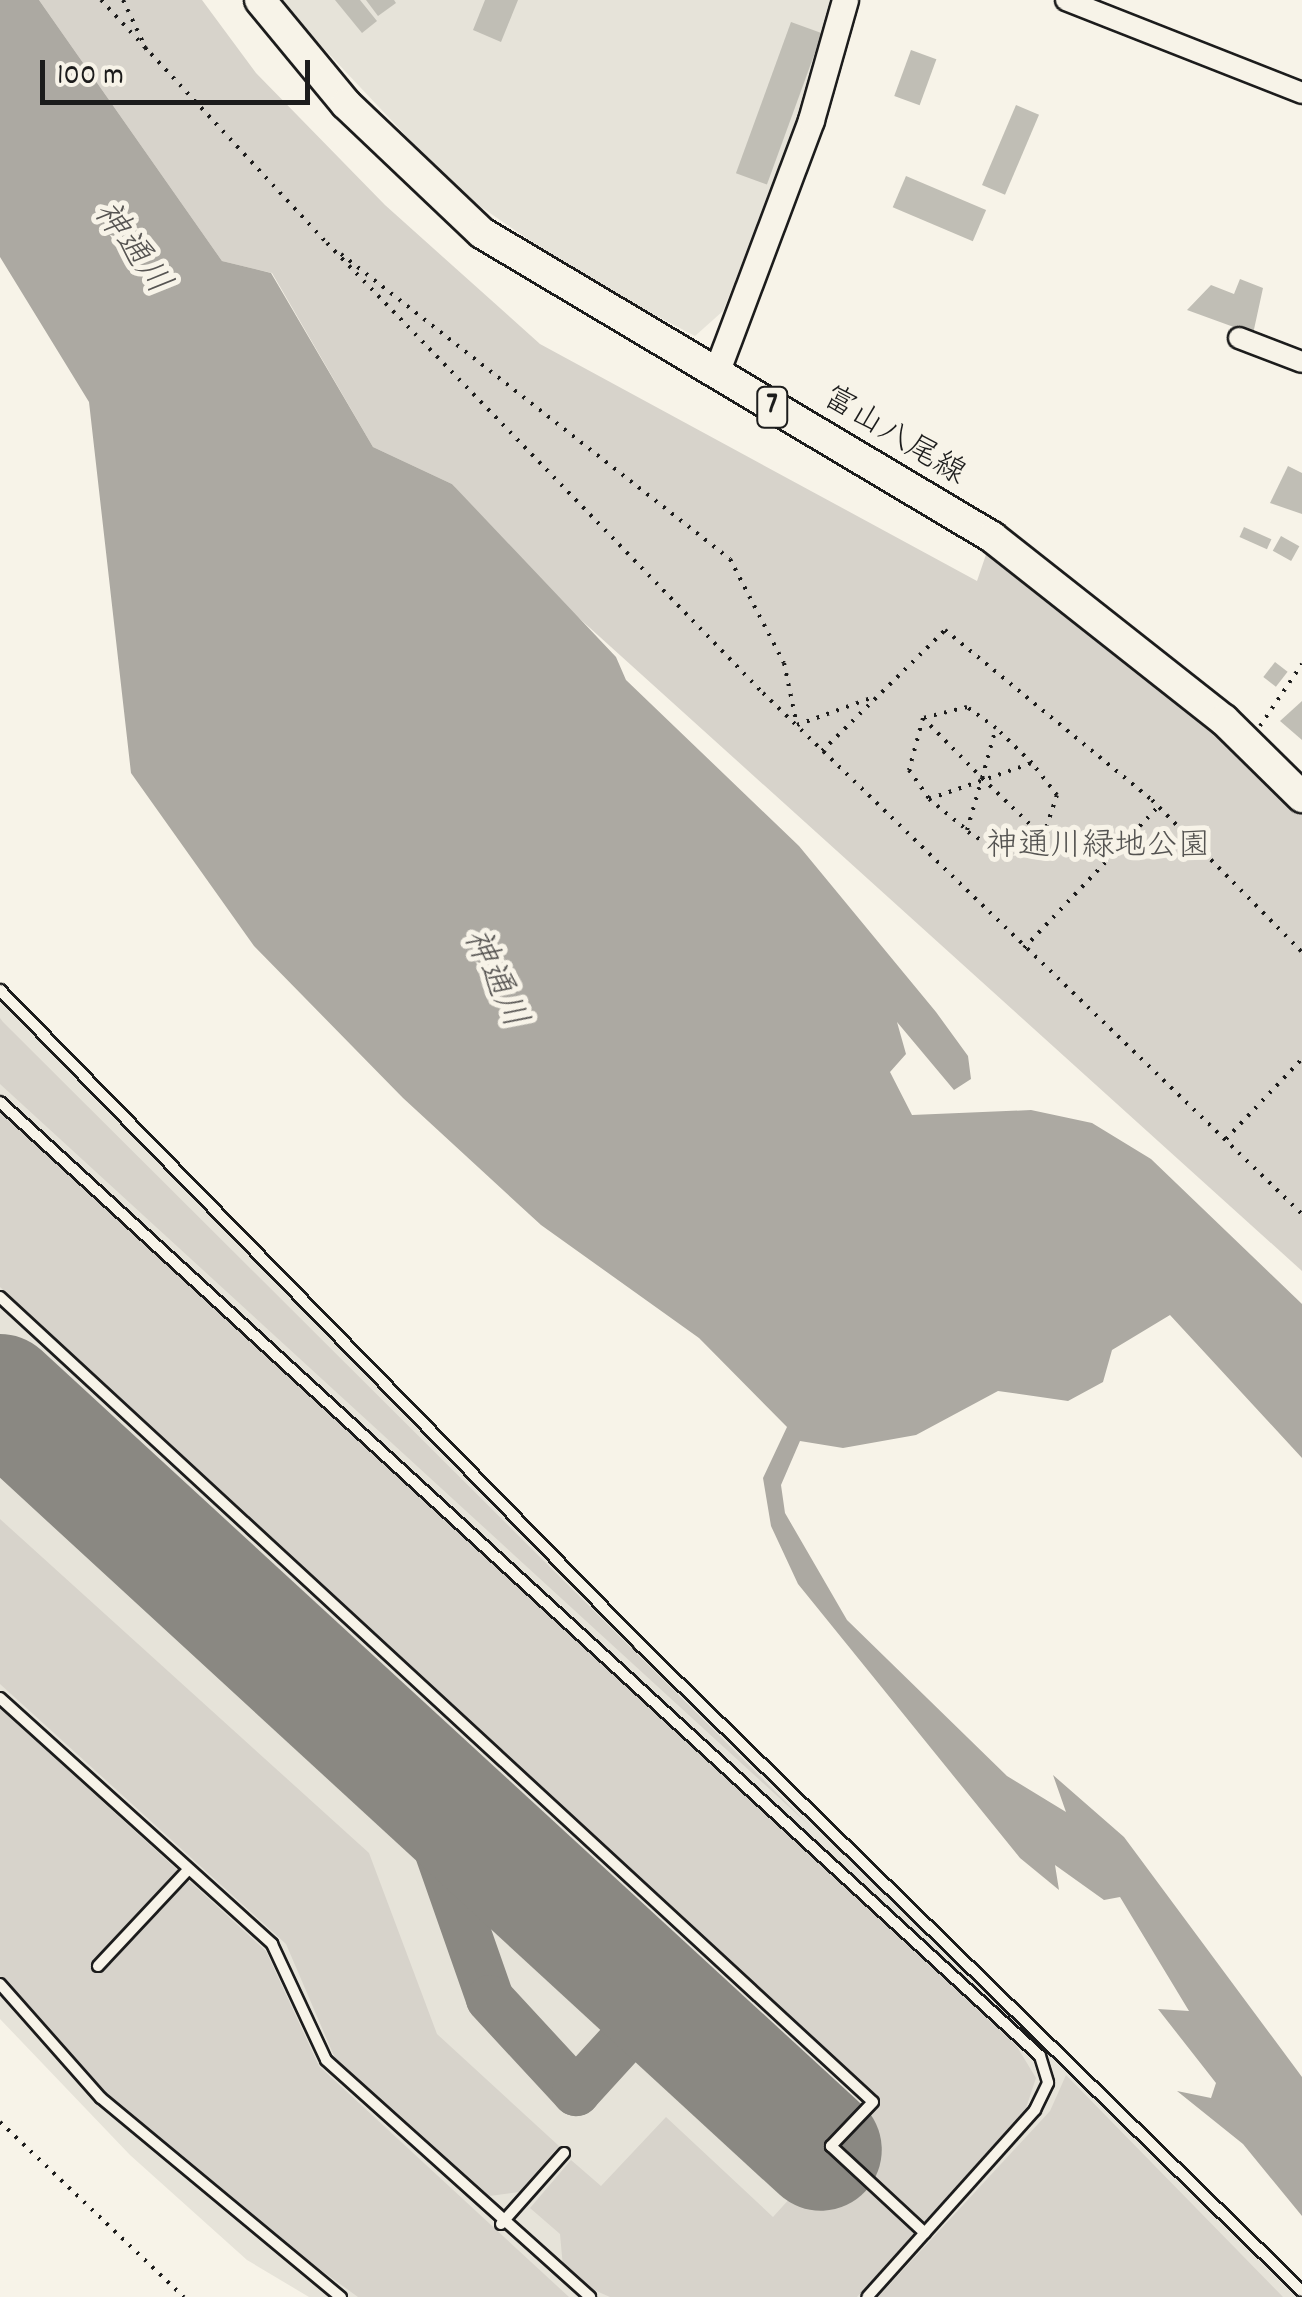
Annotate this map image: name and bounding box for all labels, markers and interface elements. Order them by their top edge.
scale bar [45,40,315,102]
text: 100 m [57,56,124,99]
water label: 神通川 [82,194,178,304]
street label: 富山八尾線 [815,380,971,496]
road number: 7 [754,382,790,432]
park label: 神通川緑地公園 [986,829,1210,867]
water label: 神通川 [452,923,534,1035]

